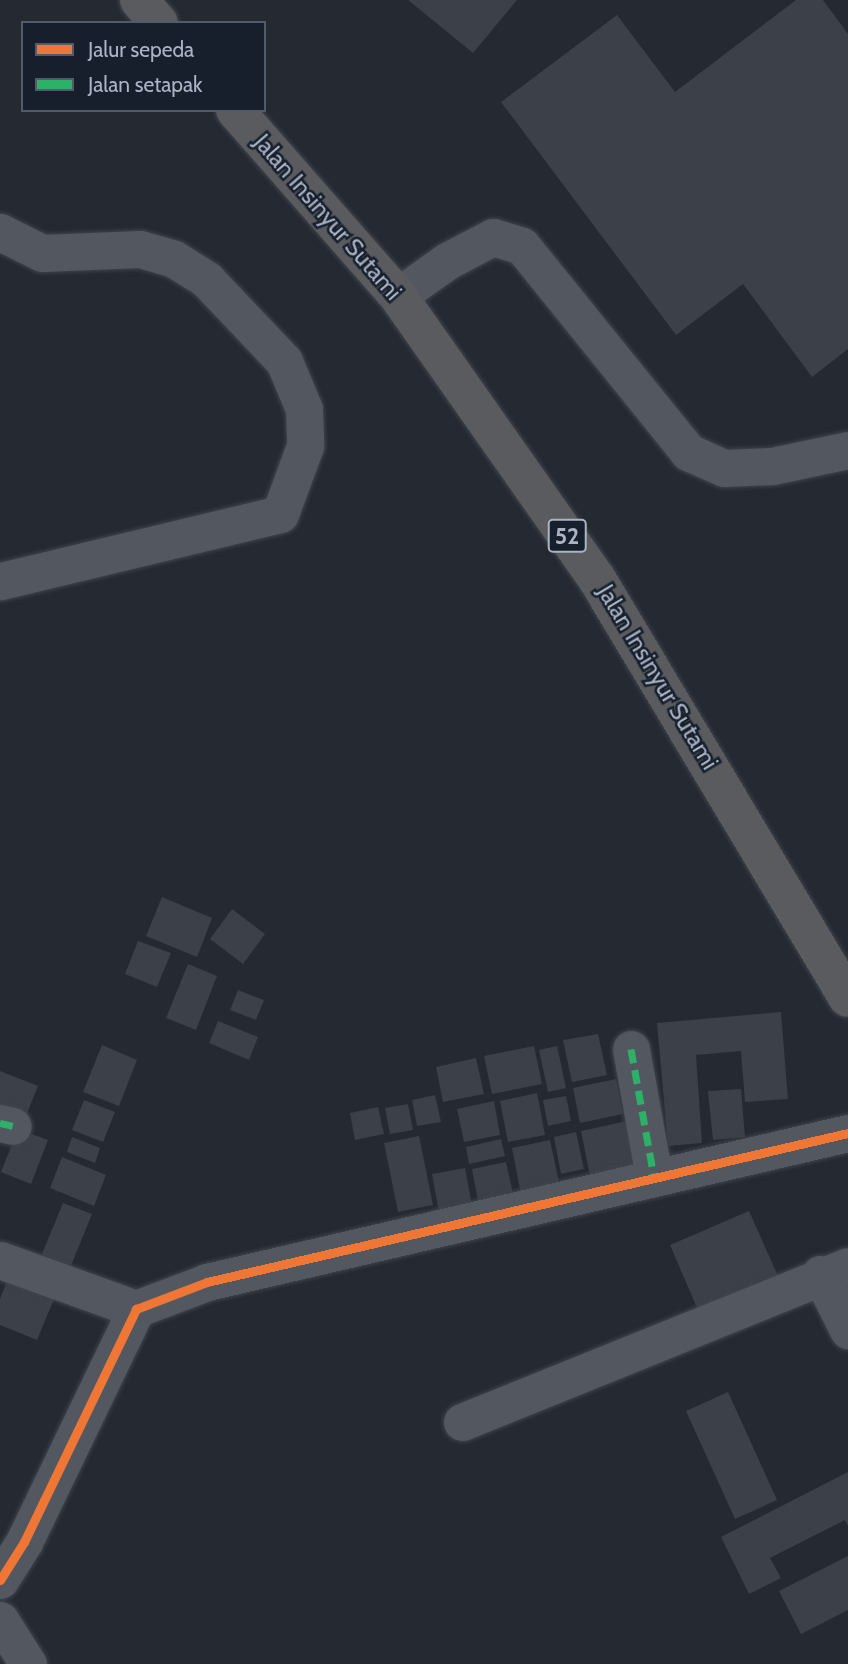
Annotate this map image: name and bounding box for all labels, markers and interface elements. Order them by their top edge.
legend [21,21,266,112]
text: Jalur sepeda [88,37,194,62]
text: Jalan setapak [88,72,203,97]
street label: Jalan Insinyur Sutami [248,128,408,306]
road number: 52 [546,516,588,556]
street label: Jalan Insinyur Sutami [591,579,725,775]

